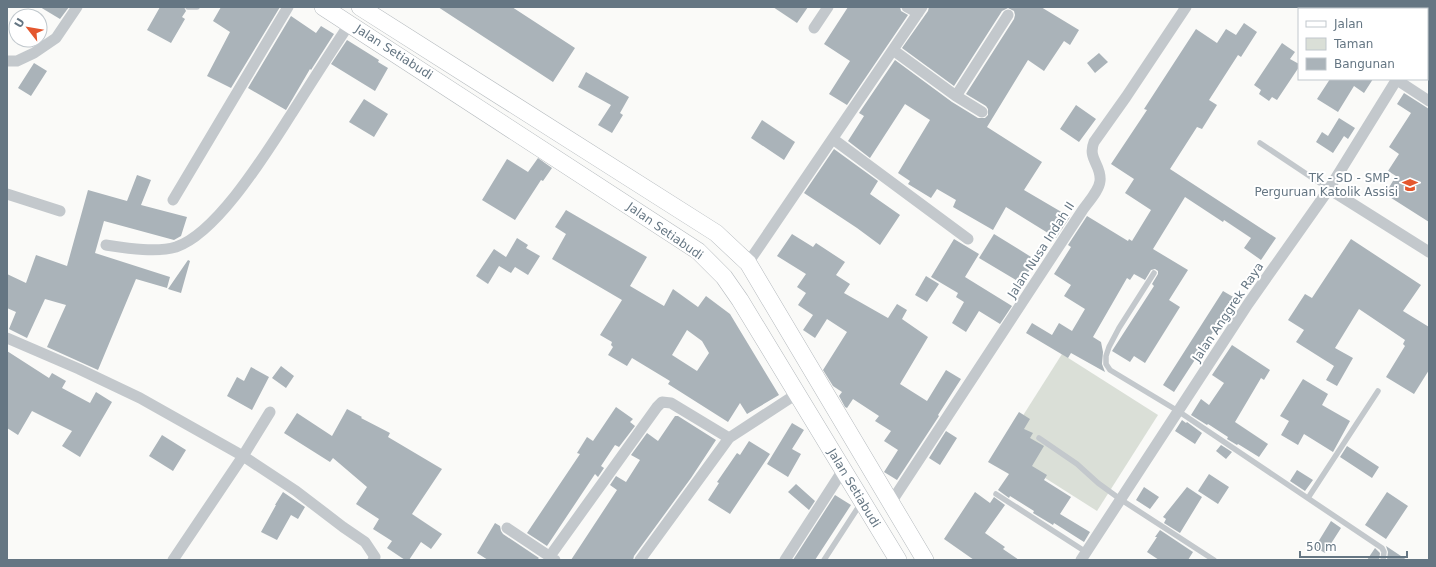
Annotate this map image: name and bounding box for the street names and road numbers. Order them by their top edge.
street label: Jalan Setiabudi [352,21,435,82]
street label: Jalan Setiabudi [623,199,706,262]
street label: Jalan Nusa Indah II [1004,199,1077,301]
street label: Jalan Anggrek Raya [1189,260,1266,365]
street label: Jalan Setiabudi [824,445,883,530]

